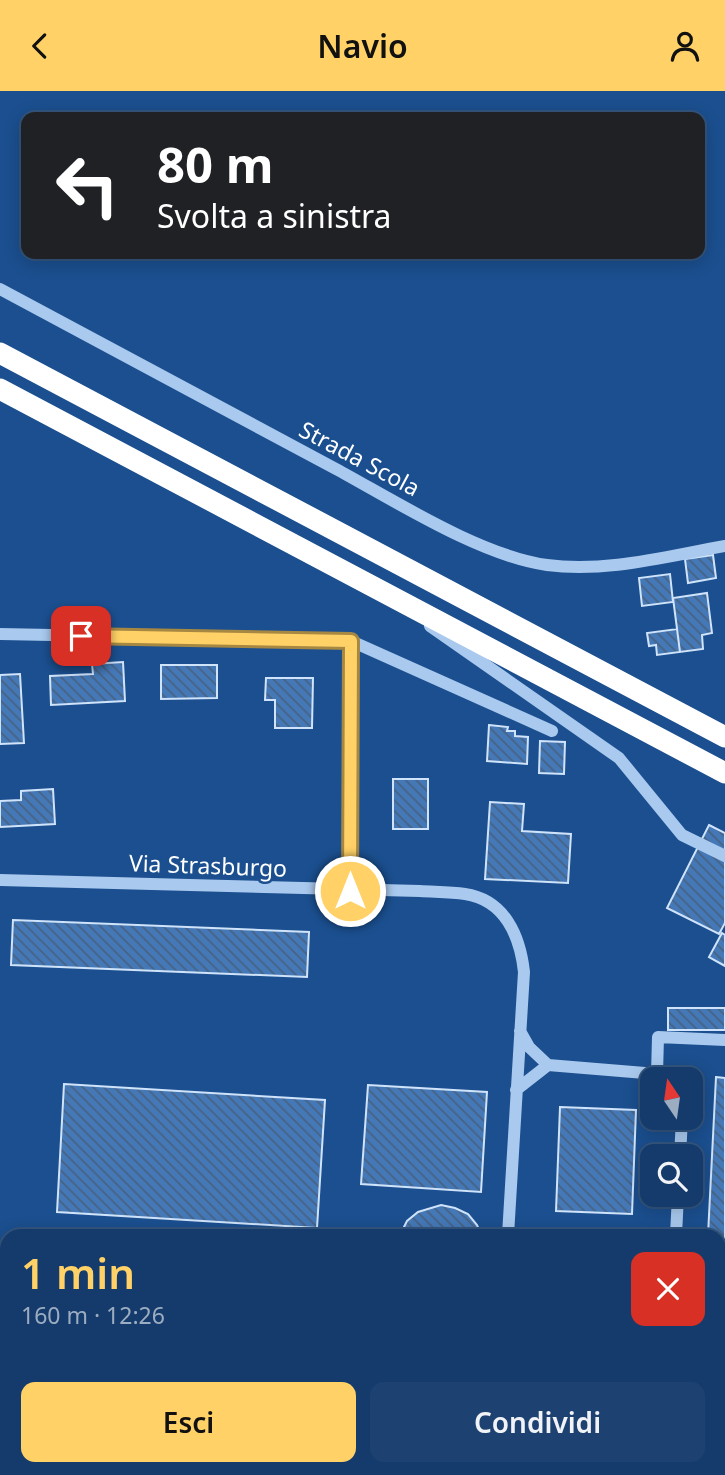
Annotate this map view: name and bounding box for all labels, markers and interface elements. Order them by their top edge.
text: Navio [317,24,408,67]
icon: back [21,27,59,65]
icon: person [666,27,704,65]
text: 80 m [157,131,274,197]
icon: left [42,140,133,231]
text: Svolta a sinistra [157,194,392,237]
street label: Strada Scola [294,413,426,503]
pin [51,606,111,666]
icon: arrive [62,617,100,655]
street label: Via Strasburgo [128,846,288,884]
position arrow [313,854,387,928]
north arrow [640,1067,704,1131]
map controls [640,1067,703,1207]
button: search [640,1144,703,1207]
text: 1 min [21,1244,135,1301]
button: close [631,1252,705,1326]
text: 160 m · 12:26 [21,1299,165,1331]
button: Esci [21,1382,356,1462]
button: Condividi [370,1382,705,1462]

